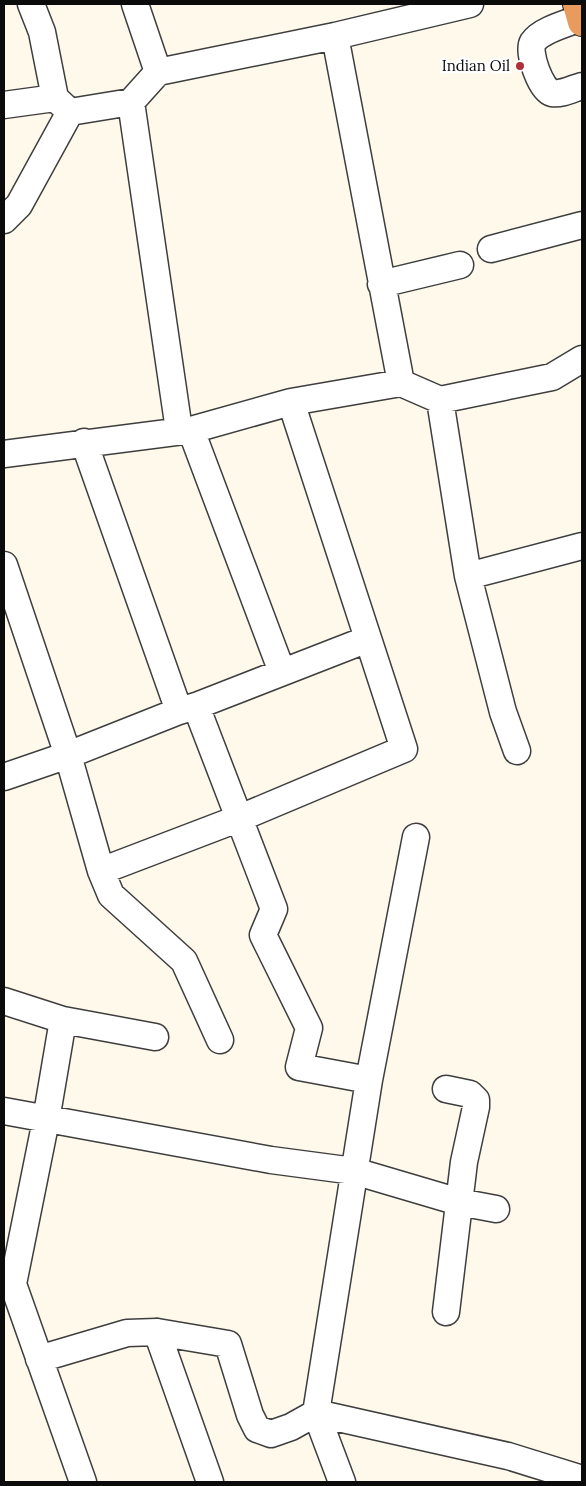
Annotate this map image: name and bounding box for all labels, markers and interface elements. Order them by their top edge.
place label: Indian Oil [442,56,510,75]
marker: Indian Oil [514,60,526,72]

